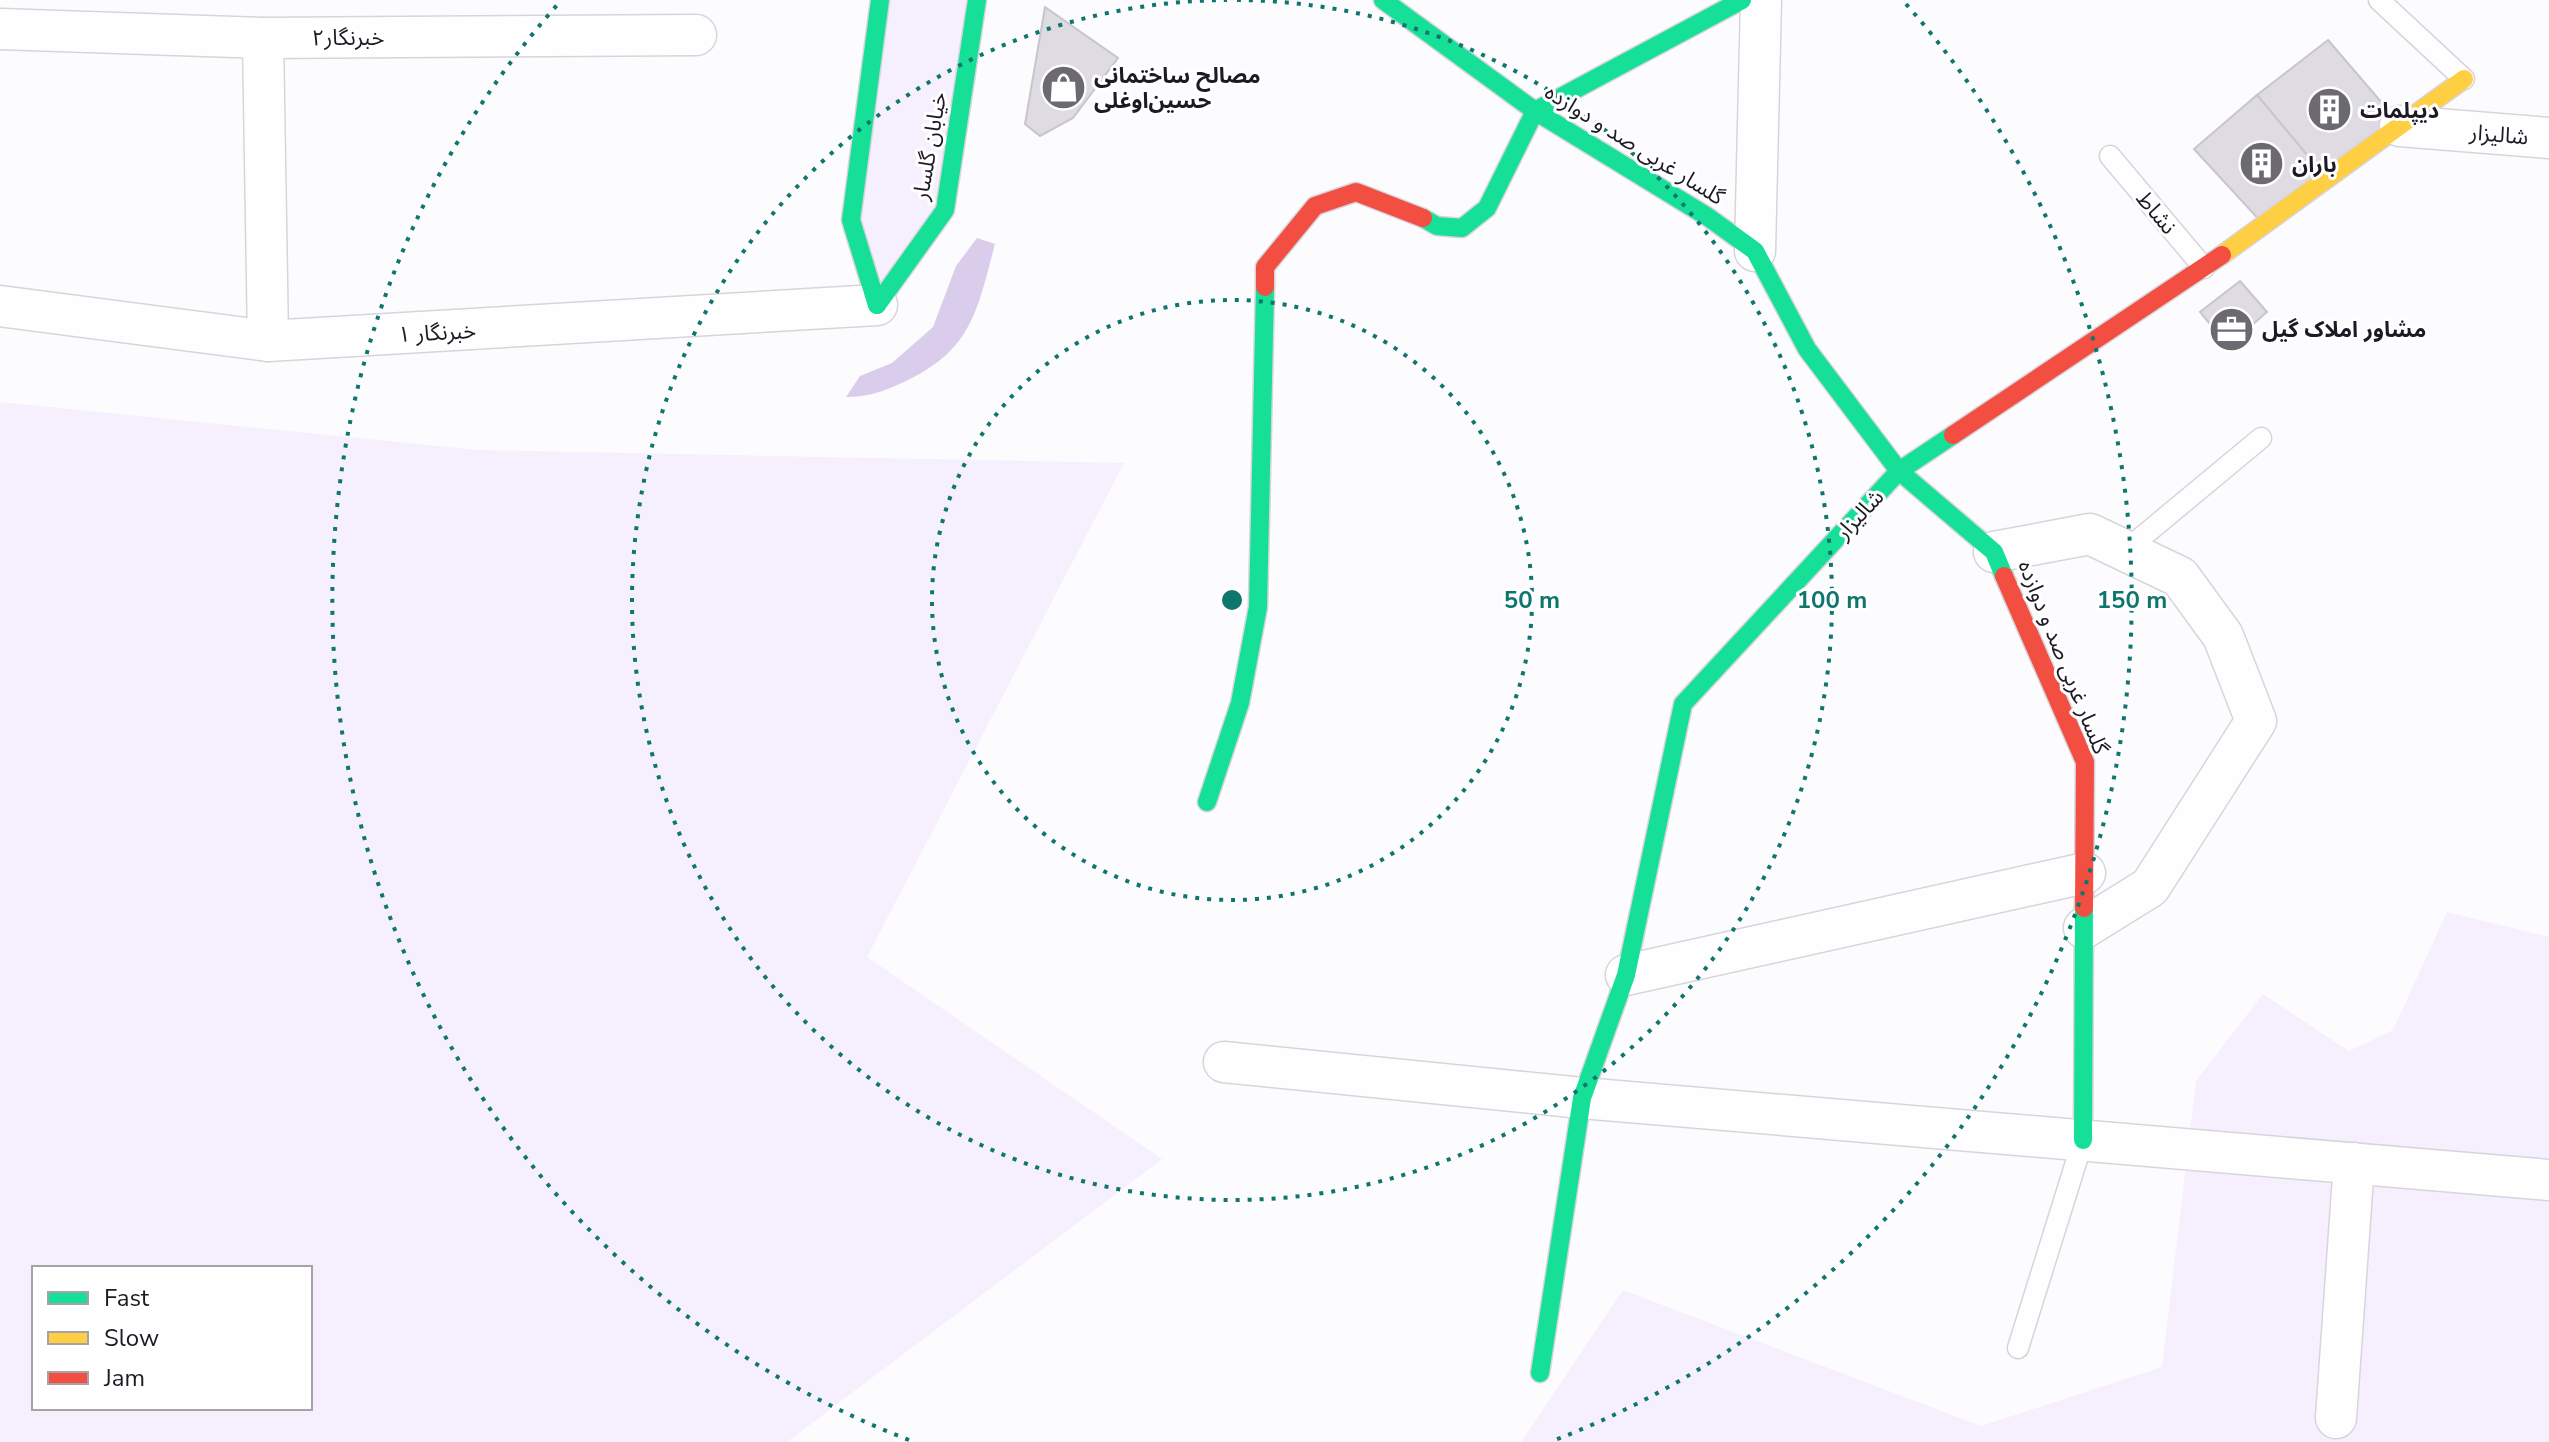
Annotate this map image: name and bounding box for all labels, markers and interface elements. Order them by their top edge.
street label: خبرنگار۲ [312,23,384,53]
place label: مصالح ساختمانی حسین‌اوغلی [1094,61,1261,116]
shop icon: مصالح ساختمانی حسین‌اوغلی [1039,64,1087,112]
street label: گلسار غربی صد و دوازده [1539,77,1731,213]
building icon: دیپلمات [2305,86,2353,134]
street label: خیابان گلسار [906,90,954,204]
place label: دیپلمات [2360,96,2439,126]
street label: شالیزار [2467,117,2530,153]
building icon: باران [2237,140,2285,188]
place label: باران [2292,150,2337,180]
street label: نشاط [2129,184,2183,241]
office icon: مشاور املاک گیل [2207,305,2255,353]
place label: مشاور املاک گیل [2262,315,2426,345]
street label: خبرنگار ۱ [397,316,477,350]
street label: شالیزار [1828,483,1891,547]
street label: گلسار غربی صد و دوازده [2010,556,2116,760]
text: 50 m [1504,584,1560,616]
text: 100 m [1797,584,1867,616]
text: 150 m [2097,584,2167,616]
centre of rings [1218,586,1246,614]
legend [32,1266,312,1410]
text: Fast [104,1282,150,1314]
text: Slow [104,1322,159,1354]
text: Jam [103,1362,145,1394]

